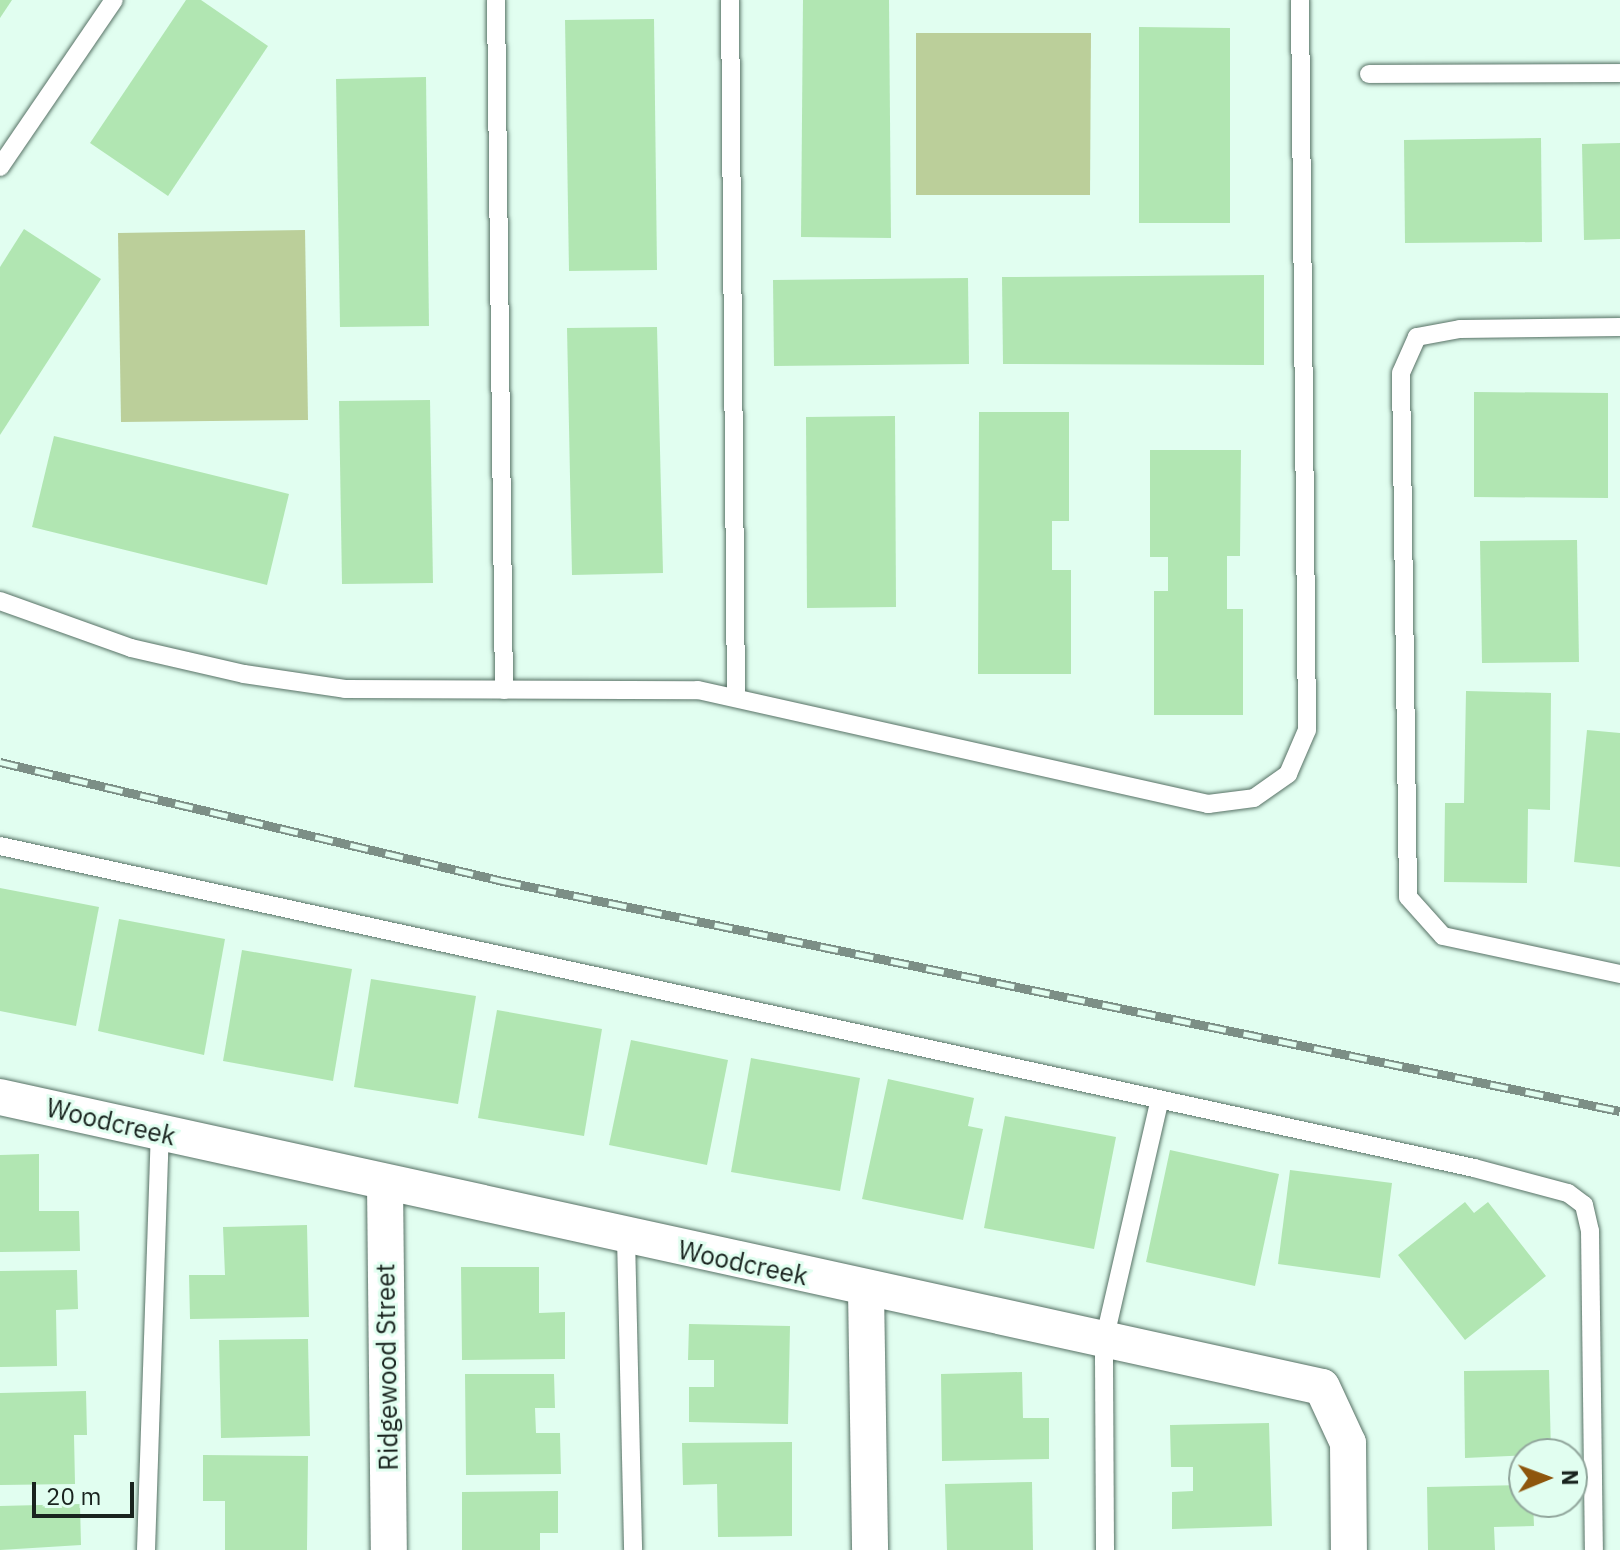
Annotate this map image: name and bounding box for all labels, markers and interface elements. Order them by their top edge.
street label: Woodcreek [43,1092,179,1152]
street label: Woodcreek [675,1234,811,1292]
street label: Ridgewood Street [370,1263,404,1471]
north arrow [1508,1438,1588,1518]
scale bar [36,1466,138,1516]
text: N [1556,1469,1585,1486]
text: 20 m [46,1480,101,1512]

